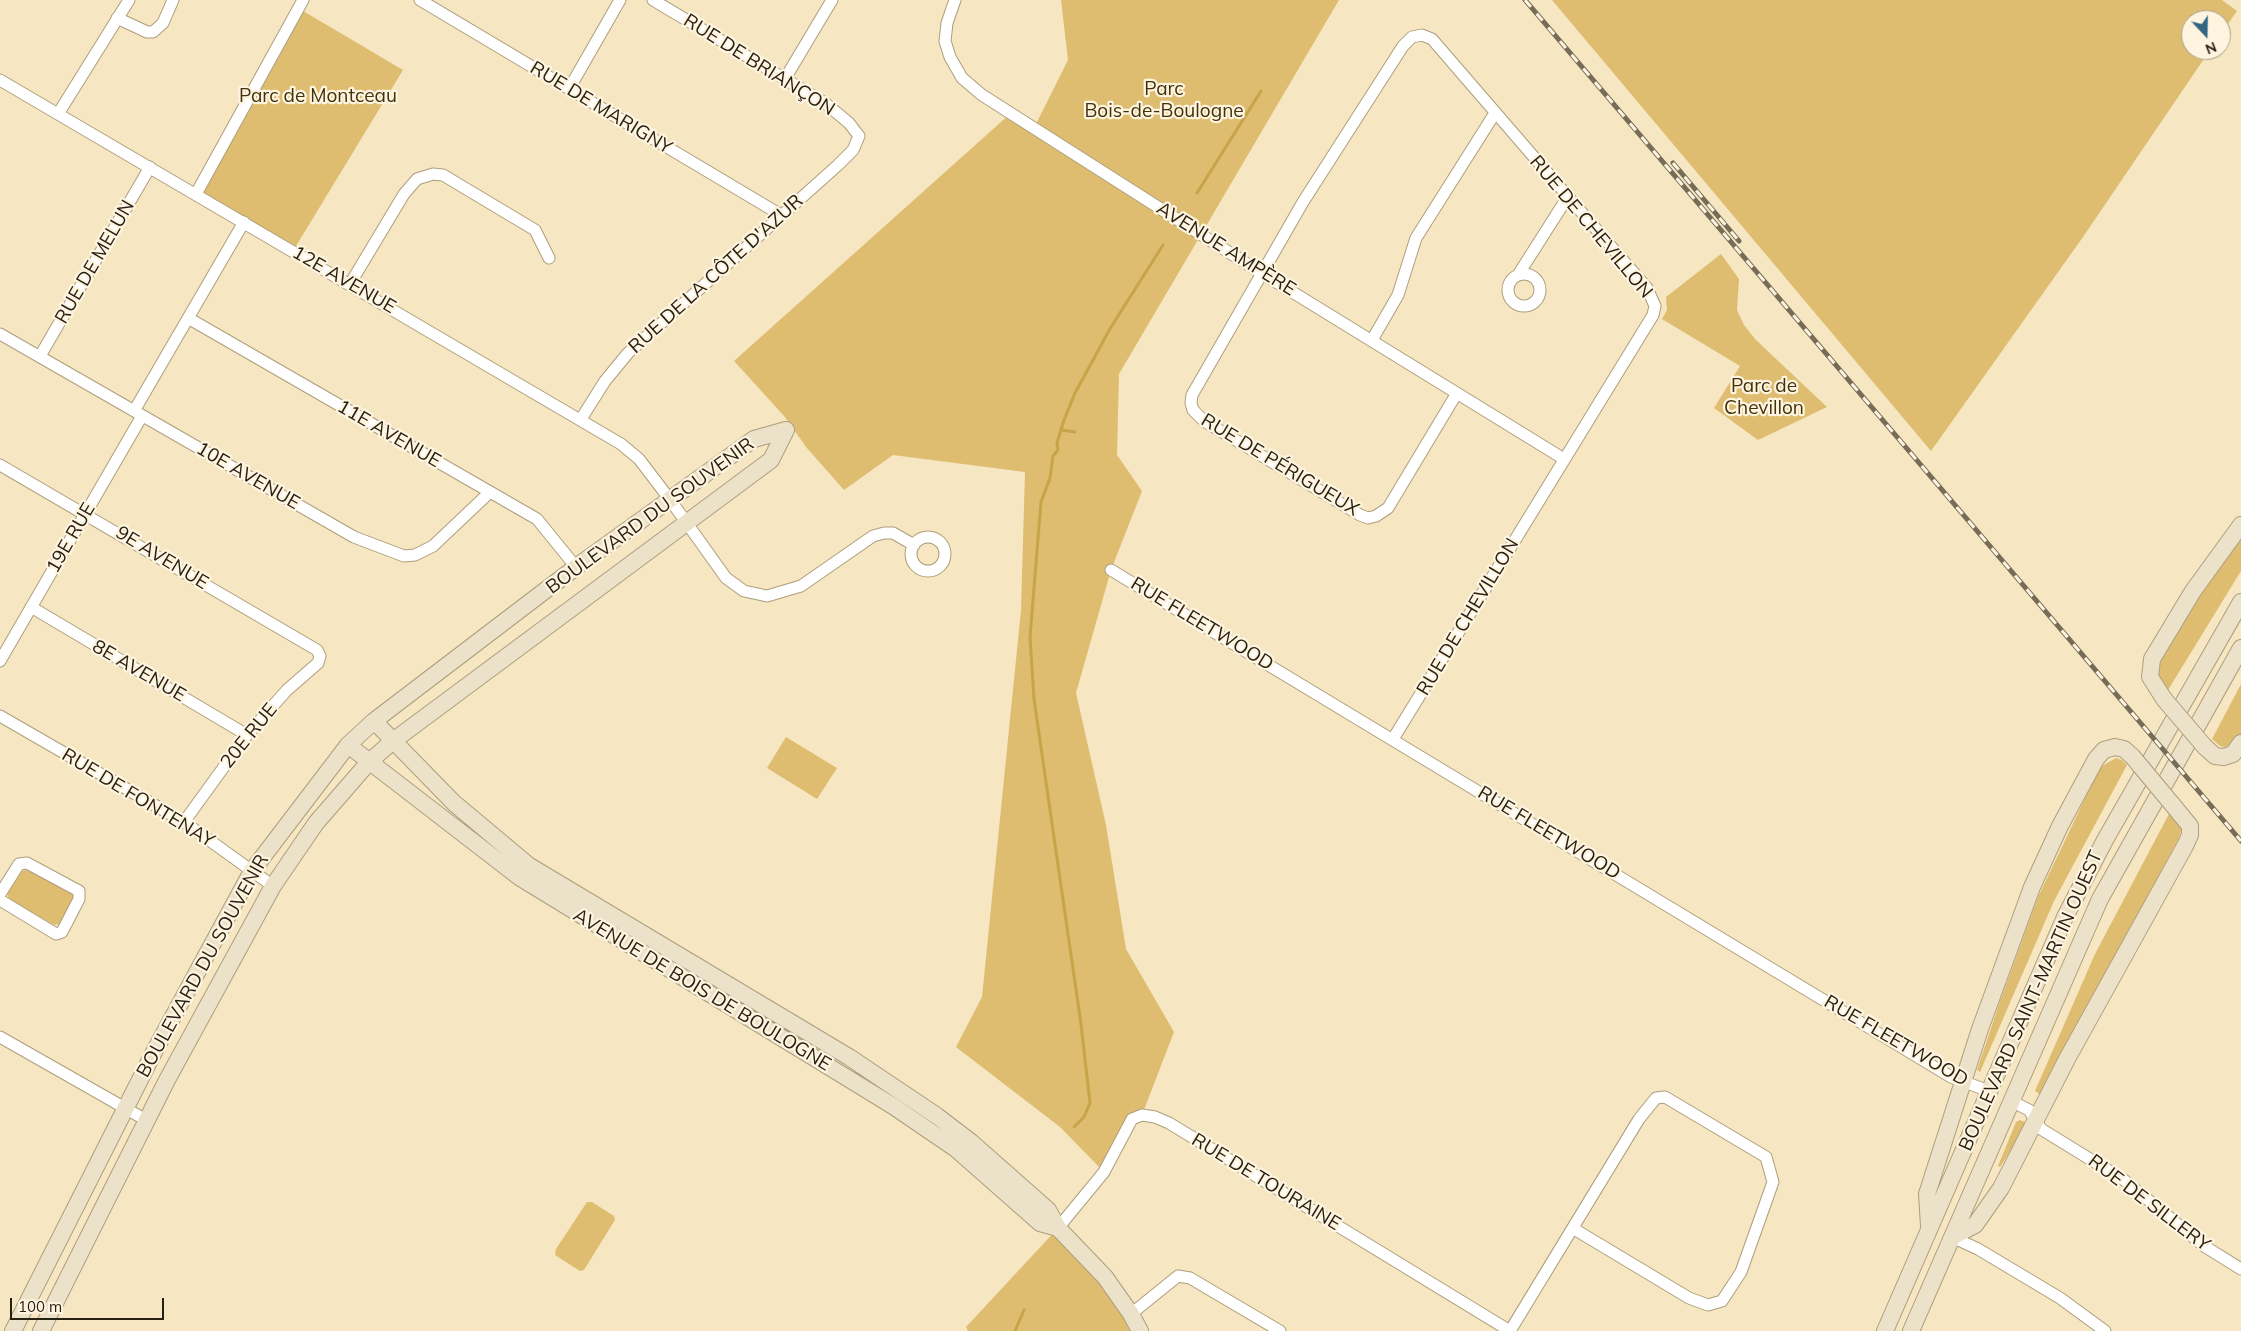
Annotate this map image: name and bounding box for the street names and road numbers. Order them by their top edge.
street label: RUE DE BRIANÇON [679,9,839,121]
street label: RUE DE MARIGNY [526,57,676,159]
street label: RUE DE CHEVILLON [1525,151,1657,303]
street label: RUE DE LA CÔTE D'AZUR [624,190,808,358]
street label: RUE DE MELUN [50,196,140,328]
street label: AVENUE AMPÈRE [1152,197,1300,301]
street label: 12E AVENUE [288,241,400,319]
street label: 11E AVENUE [333,395,445,473]
street label: RUE DE PÉRIGUEUX [1197,409,1363,521]
street label: BOULEVARD DU SOUVENIR [542,433,758,599]
street label: 10E AVENUE [192,437,304,515]
street label: 19E RUE [42,499,100,577]
street label: 9E AVENUE [112,521,212,595]
street label: RUE DE CHEVILLON [1412,534,1524,700]
street label: RUE FLEETWOOD [1127,572,1277,676]
street label: 8E AVENUE [88,635,190,707]
street label: 20E RUE [216,699,282,773]
street label: RUE DE FONTENAY [58,743,218,853]
street label: RUE FLEETWOOD [1474,781,1624,885]
street label: BOULEVARD SAINT-MARTIN OUEST [1954,847,2108,1155]
street label: BOULEVARD DU SOUVENIR [132,851,274,1081]
street label: AVENUE DE BOIS DE BOULOGNE [569,904,835,1076]
street label: RUE FLEETWOOD [1820,991,1972,1091]
street label: RUE DE TOURAINE [1187,1128,1345,1236]
street label: RUE DE SILLERY [2084,1150,2214,1256]

